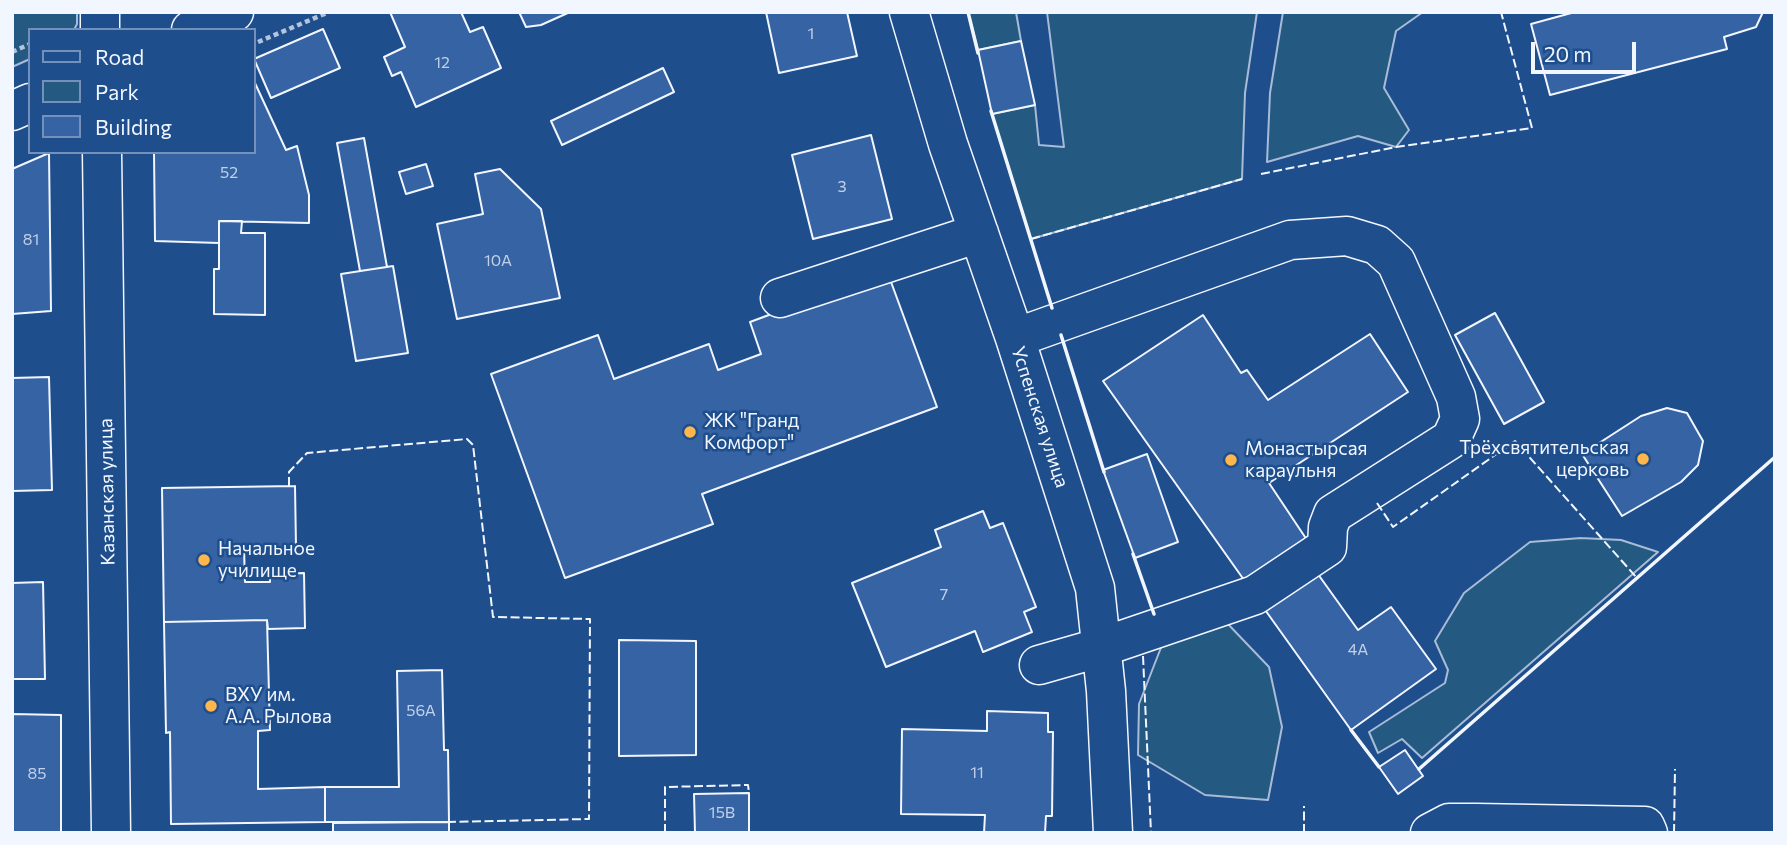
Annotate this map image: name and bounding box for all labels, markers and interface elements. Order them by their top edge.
house number: 1 [808,24,814,44]
legend [28,28,256,154]
scale bar [1535,28,1640,72]
text: 20 m [1544,41,1592,66]
text: Road [95,44,144,69]
house number: 12 [434,53,450,73]
text: Park [95,79,139,104]
text: Building [95,114,172,139]
house number: 52 [220,163,238,183]
house number: 3 [837,177,847,197]
house number: 81 [23,230,39,250]
house number: 10А [484,251,512,271]
street label: Успенская улица [1006,344,1074,490]
place label: ЖК "Гранд Комфорт" [704,410,799,454]
street label: Казанская улица [94,418,120,566]
marker: ЖК "Гранд Комфорт" [682,424,698,440]
place label: Трёхсвятительская церковь [1459,437,1629,481]
place label: Монастырсая караульня [1245,438,1368,482]
marker: Трёхсвятительская церковь [1635,451,1651,467]
marker: Монастырсая караульня [1223,452,1239,468]
place label: Начальное училище [218,538,315,582]
marker: Начальное училище [196,552,212,568]
house number: 7 [940,585,948,605]
house number: 4А [1348,640,1368,660]
place label: ВХУ им. А.А. Рылова [225,684,332,728]
marker: ВХУ им. А.А. Рылова [203,698,219,714]
house number: 56А [406,701,436,721]
house number: 11 [970,763,984,783]
house number: 85 [28,764,46,784]
house number: 15В [709,803,735,823]

